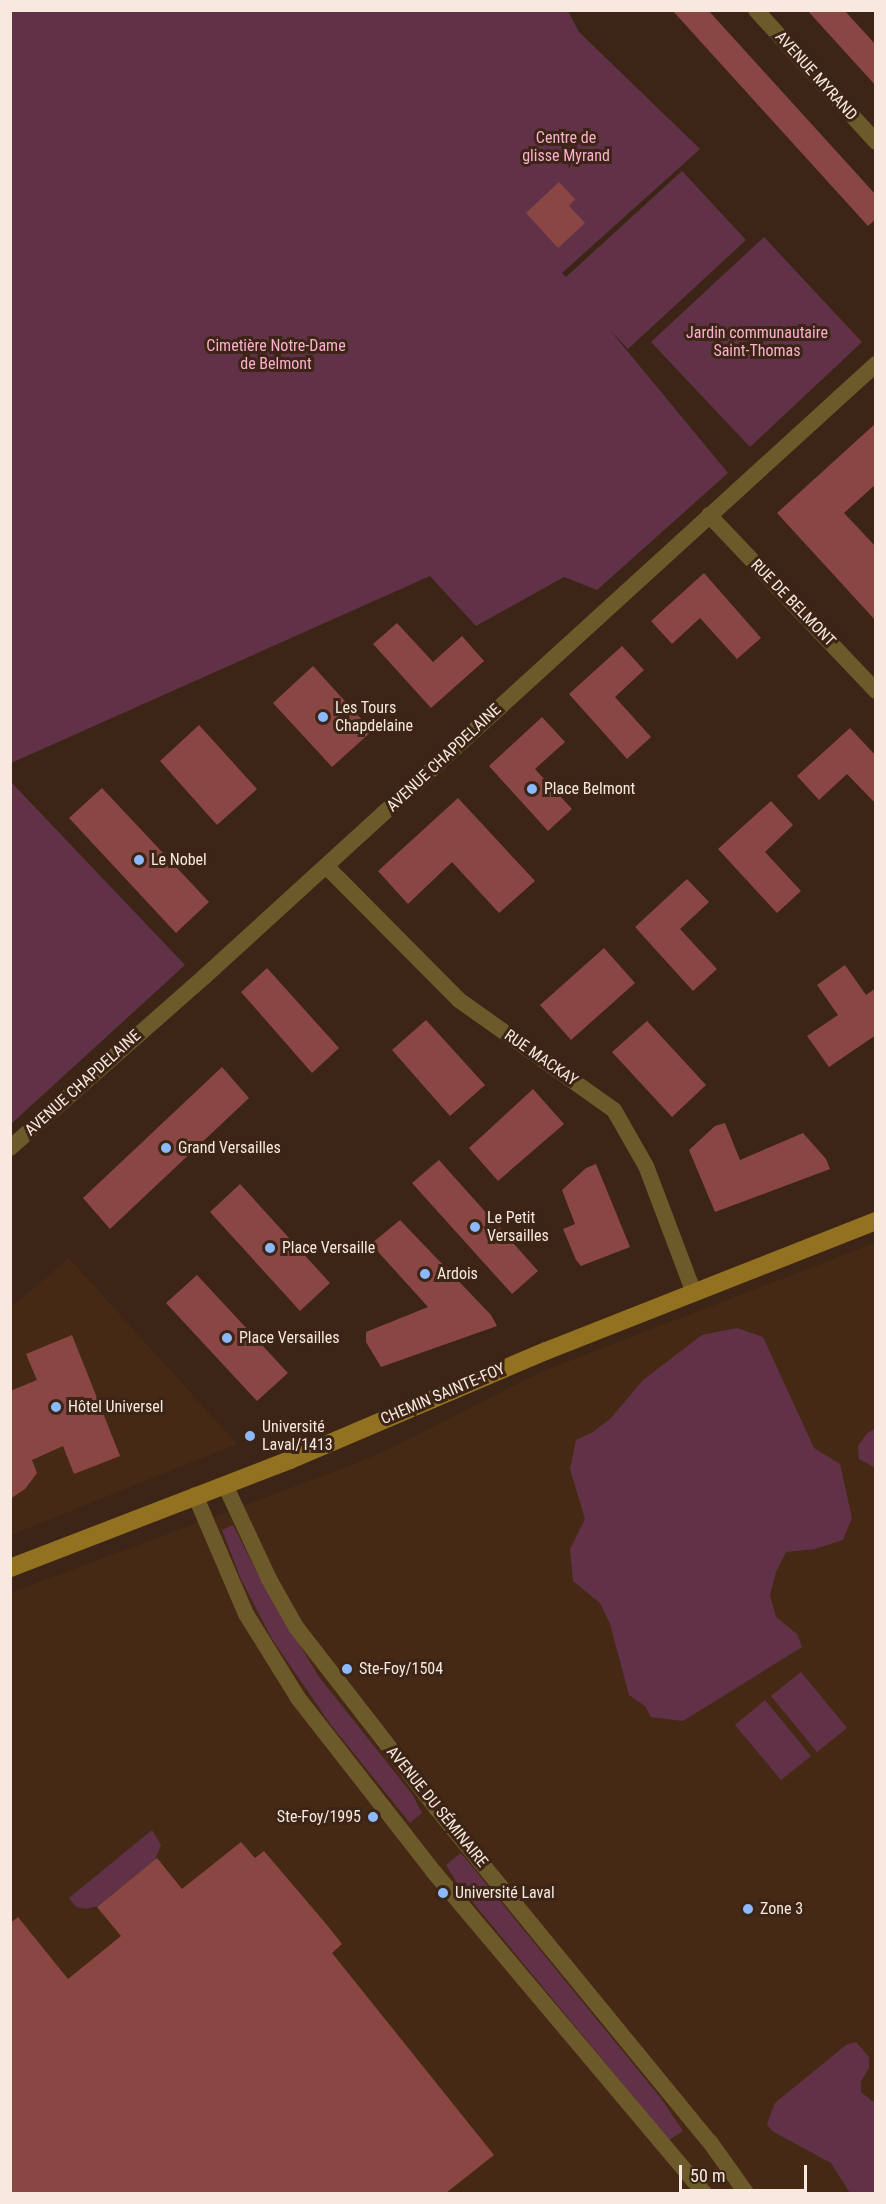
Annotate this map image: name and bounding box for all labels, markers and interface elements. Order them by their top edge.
street label: AVENUE MYRAND [771,28,861,124]
park label: Centre de glisse Myrand [522,128,610,166]
park label: Jardin communautaire Saint-Thomas [686,323,828,361]
park label: Cimetière Notre-Dame de Belmont [206,336,346,374]
street label: RUE DE BELMONT [747,555,839,651]
place label: Les Tours Chapdelaine [335,698,413,736]
street label: AVENUE CHAPDELAINE [383,700,505,816]
marker: Les Tours Chapdelaine [316,710,330,724]
place label: Place Belmont [544,779,635,799]
marker: Place Belmont [525,782,539,796]
place label: Le Nobel [151,850,207,870]
marker: Le Nobel [132,853,146,867]
street label: AVENUE CHAPDELAINE [21,1026,145,1140]
street label: RUE MACKAY [501,1026,581,1090]
place label: Grand Versailles [178,1138,281,1158]
marker: Grand Versailles [159,1141,173,1155]
place label: Le Petit Versailles [487,1208,549,1246]
marker: Le Petit Versailles [468,1220,482,1234]
place label: Place Versaille [282,1238,375,1258]
marker: Place Versaille [263,1241,277,1255]
place label: Ardois [437,1264,478,1284]
marker: Ardois [418,1267,432,1281]
place label: Place Versailles [239,1328,340,1348]
marker: Place Versailles [220,1331,234,1345]
street label: CHEMIN SAINTE-FOY [378,1359,508,1429]
place label: Hôtel Universel [68,1397,164,1417]
marker: Hôtel Universel [49,1400,63,1414]
place label: Université Laval/1413 [262,1417,333,1455]
marker: Université Laval/1413 [243,1429,257,1443]
place label: Ste-Foy/1504 [359,1659,443,1679]
marker: Ste-Foy/1504 [340,1662,354,1676]
street label: AVENUE DU SÉMINAIRE [382,1743,492,1871]
place label: Ste-Foy/1995 [277,1807,361,1827]
marker: Ste-Foy/1995 [366,1810,380,1824]
place label: Université Laval [455,1883,555,1903]
marker: Université Laval [436,1886,450,1900]
place label: Zone 3 [760,1899,803,1919]
marker: Zone 3 [741,1902,755,1916]
scale bar [682,2153,810,2191]
text: 50 m [690,2165,725,2186]

